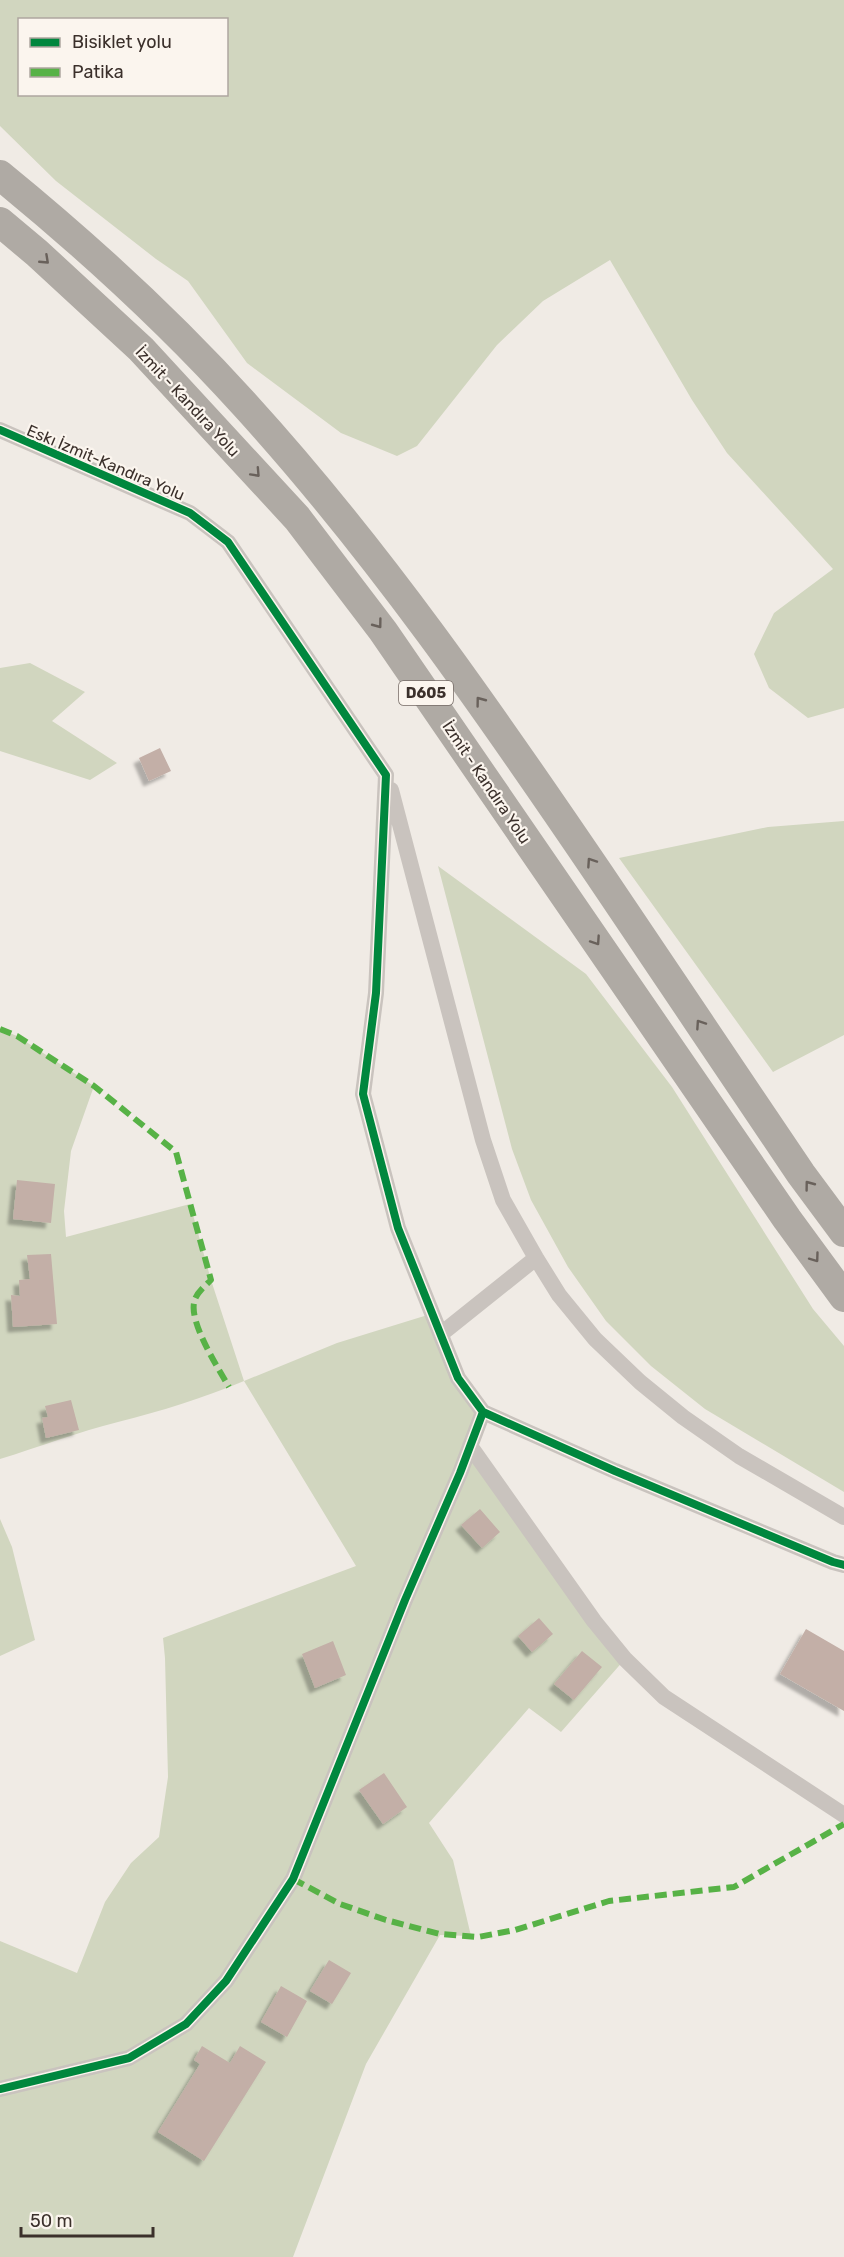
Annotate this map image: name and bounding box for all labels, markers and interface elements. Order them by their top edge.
legend [18,18,228,96]
text: Bisiklet yolu [72,31,172,53]
text: Patika [72,61,124,83]
one-way arrow [38,253,49,264]
street label: İzmit - Kandıra Yolu [132,342,244,460]
street label: Eskı İzmit-Kandıra Yolu [24,421,188,504]
one-way arrow [248,466,259,477]
one-way arrow [371,618,382,629]
road number: D605 [399,681,453,705]
one-way arrow [477,697,488,708]
street label: İzmit - Kandıra Yolu [439,717,535,847]
one-way arrow [586,858,598,868]
one-way arrow [589,934,600,945]
one-way arrow [696,1019,707,1030]
one-way arrow [805,1181,816,1192]
one-way arrow [808,1251,819,1262]
scale bar [21,2200,153,2238]
text: 50 m [30,2210,73,2232]

